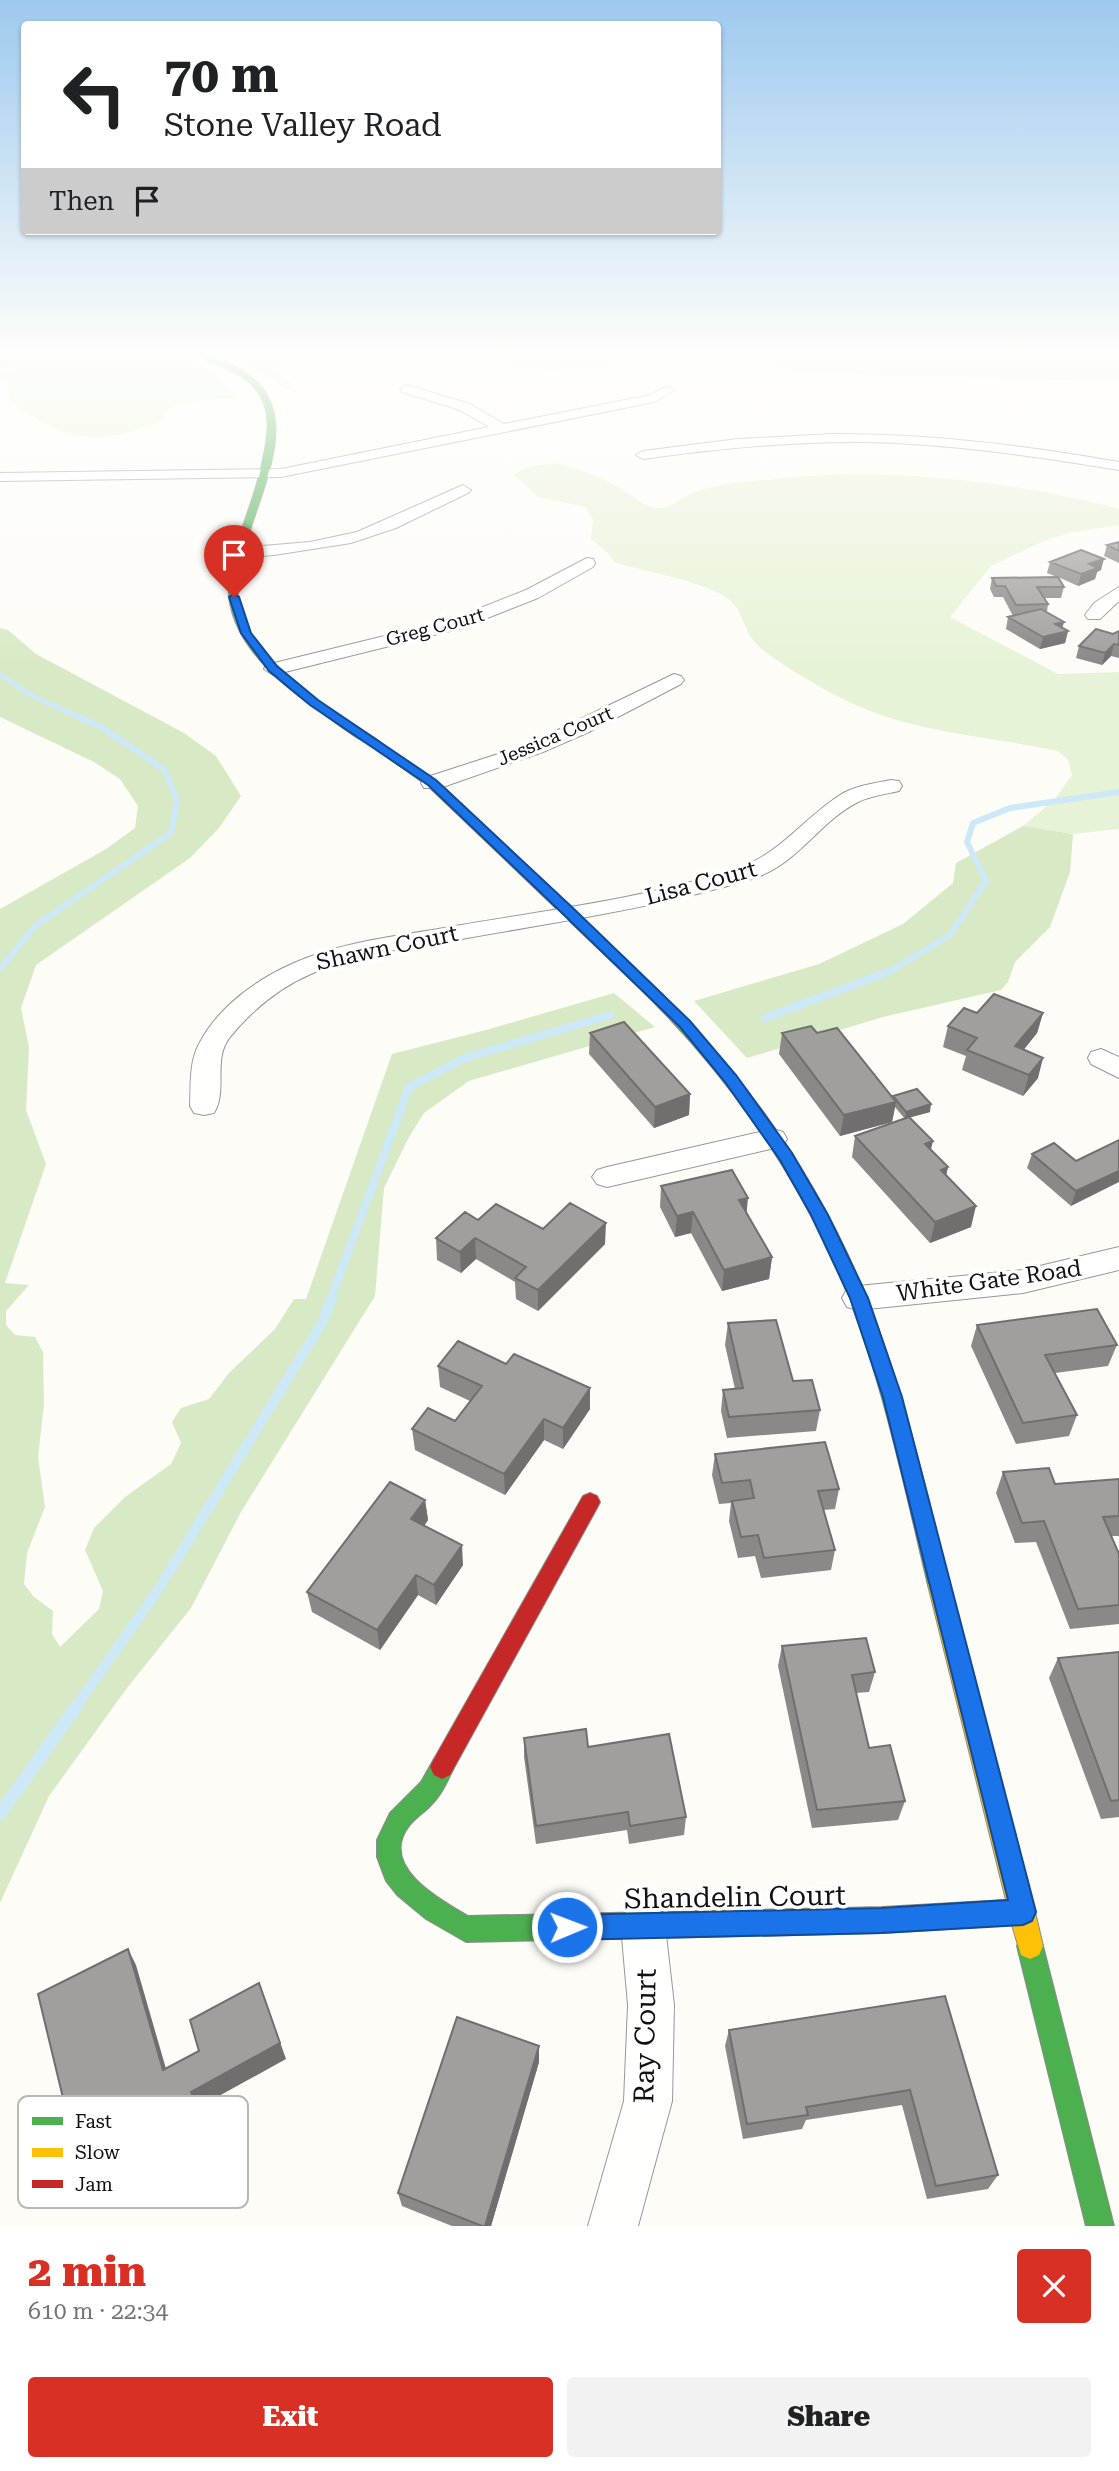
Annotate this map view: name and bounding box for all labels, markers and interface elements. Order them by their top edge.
text: 70 m [164,47,279,104]
icon: left [49,49,140,140]
text: Stone Valley Road [164,106,442,144]
icon: arrive [128,182,166,220]
text: Then [49,186,114,216]
pin [204,525,264,597]
icon: arrive [215,536,253,574]
street label: Greg Court [383,603,487,651]
street label: Jessica Court [494,701,616,771]
street label: Lisa Court [642,855,760,911]
street label: Shawn Court [314,920,461,976]
street label: White Gate Road [895,1255,1083,1307]
street label: Shandelin Court [624,1879,846,1915]
position arrow [530,1890,604,1964]
street label: Ray Court [627,1968,663,2104]
legend [18,2096,248,2208]
text: Fast [75,2110,112,2133]
text: Slow [75,2141,120,2164]
text: Jam [75,2173,113,2196]
text: 2 min [28,2247,146,2296]
button: close [1017,2249,1091,2323]
text: 610 m · 22:34 [28,2298,168,2325]
button: Exit [28,2377,553,2457]
button: Share [567,2377,1091,2457]

